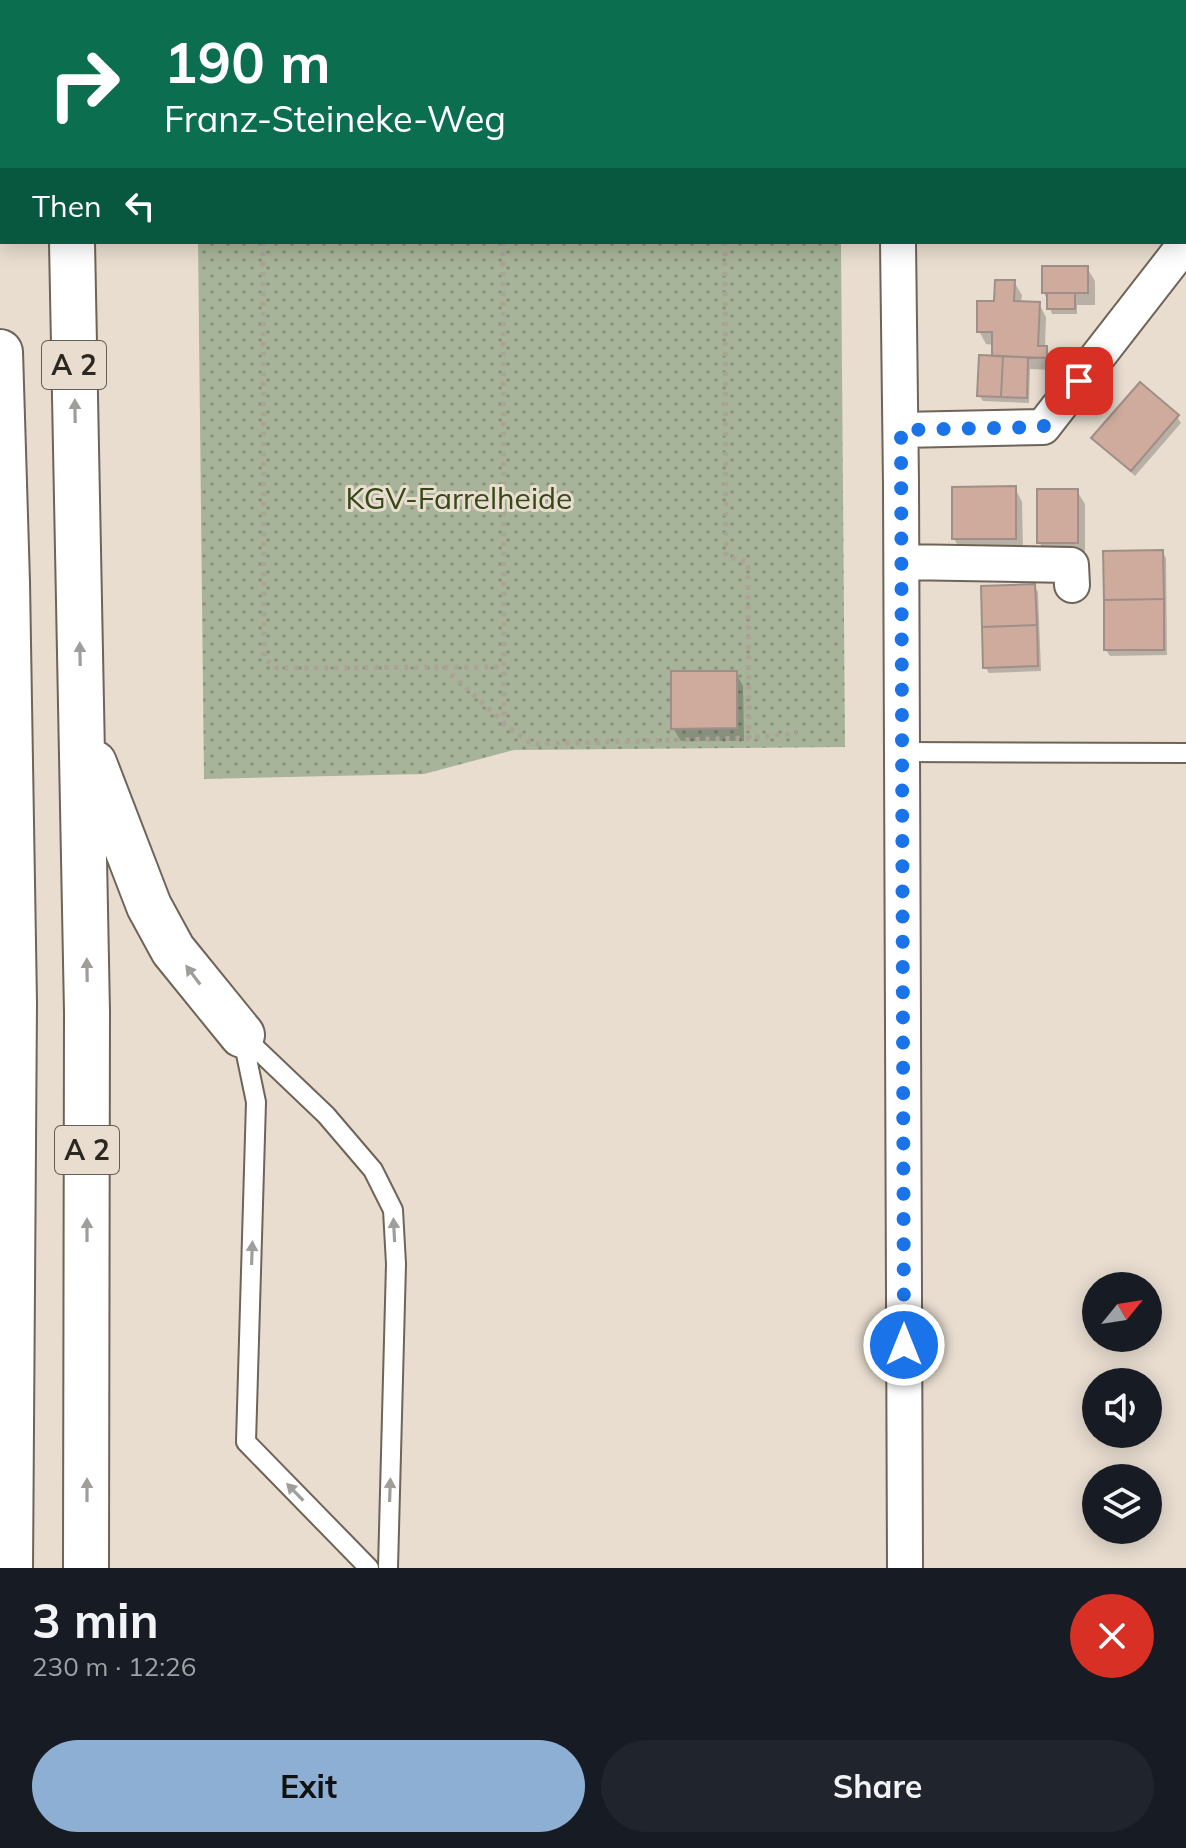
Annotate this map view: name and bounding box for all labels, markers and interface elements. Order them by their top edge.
text: 190 m [164,27,331,97]
icon: right [32,32,136,136]
text: Franz-Steineke-Weg [164,96,506,141]
icon: left [118,184,162,228]
text: Then [32,187,102,225]
road number: A 2 [42,341,106,389]
pin [1045,347,1113,415]
icon: arrive [1057,359,1101,403]
one-way arrow [69,398,81,423]
park label: KGV-Farrelheide [346,479,572,517]
one-way arrow [74,641,87,666]
one-way arrow [80,957,93,982]
one-way arrow [185,965,201,985]
road number: A 2 [55,1126,119,1174]
one-way arrow [81,1217,93,1242]
one-way arrow [387,1217,400,1242]
one-way arrow [245,1240,258,1265]
north arrow [1082,1272,1162,1352]
map controls [1082,1272,1162,1544]
position arrow [862,1303,946,1387]
button: sound [1082,1368,1162,1448]
button: layers [1082,1464,1162,1544]
one-way arrow [81,1477,93,1502]
one-way arrow [383,1477,396,1502]
one-way arrow [286,1483,305,1502]
text: 3 min [32,1590,159,1650]
button: close [1070,1594,1154,1678]
text: 230 m · 12:26 [32,1650,196,1683]
button: Exit [32,1740,585,1832]
button: Share [601,1740,1154,1832]

